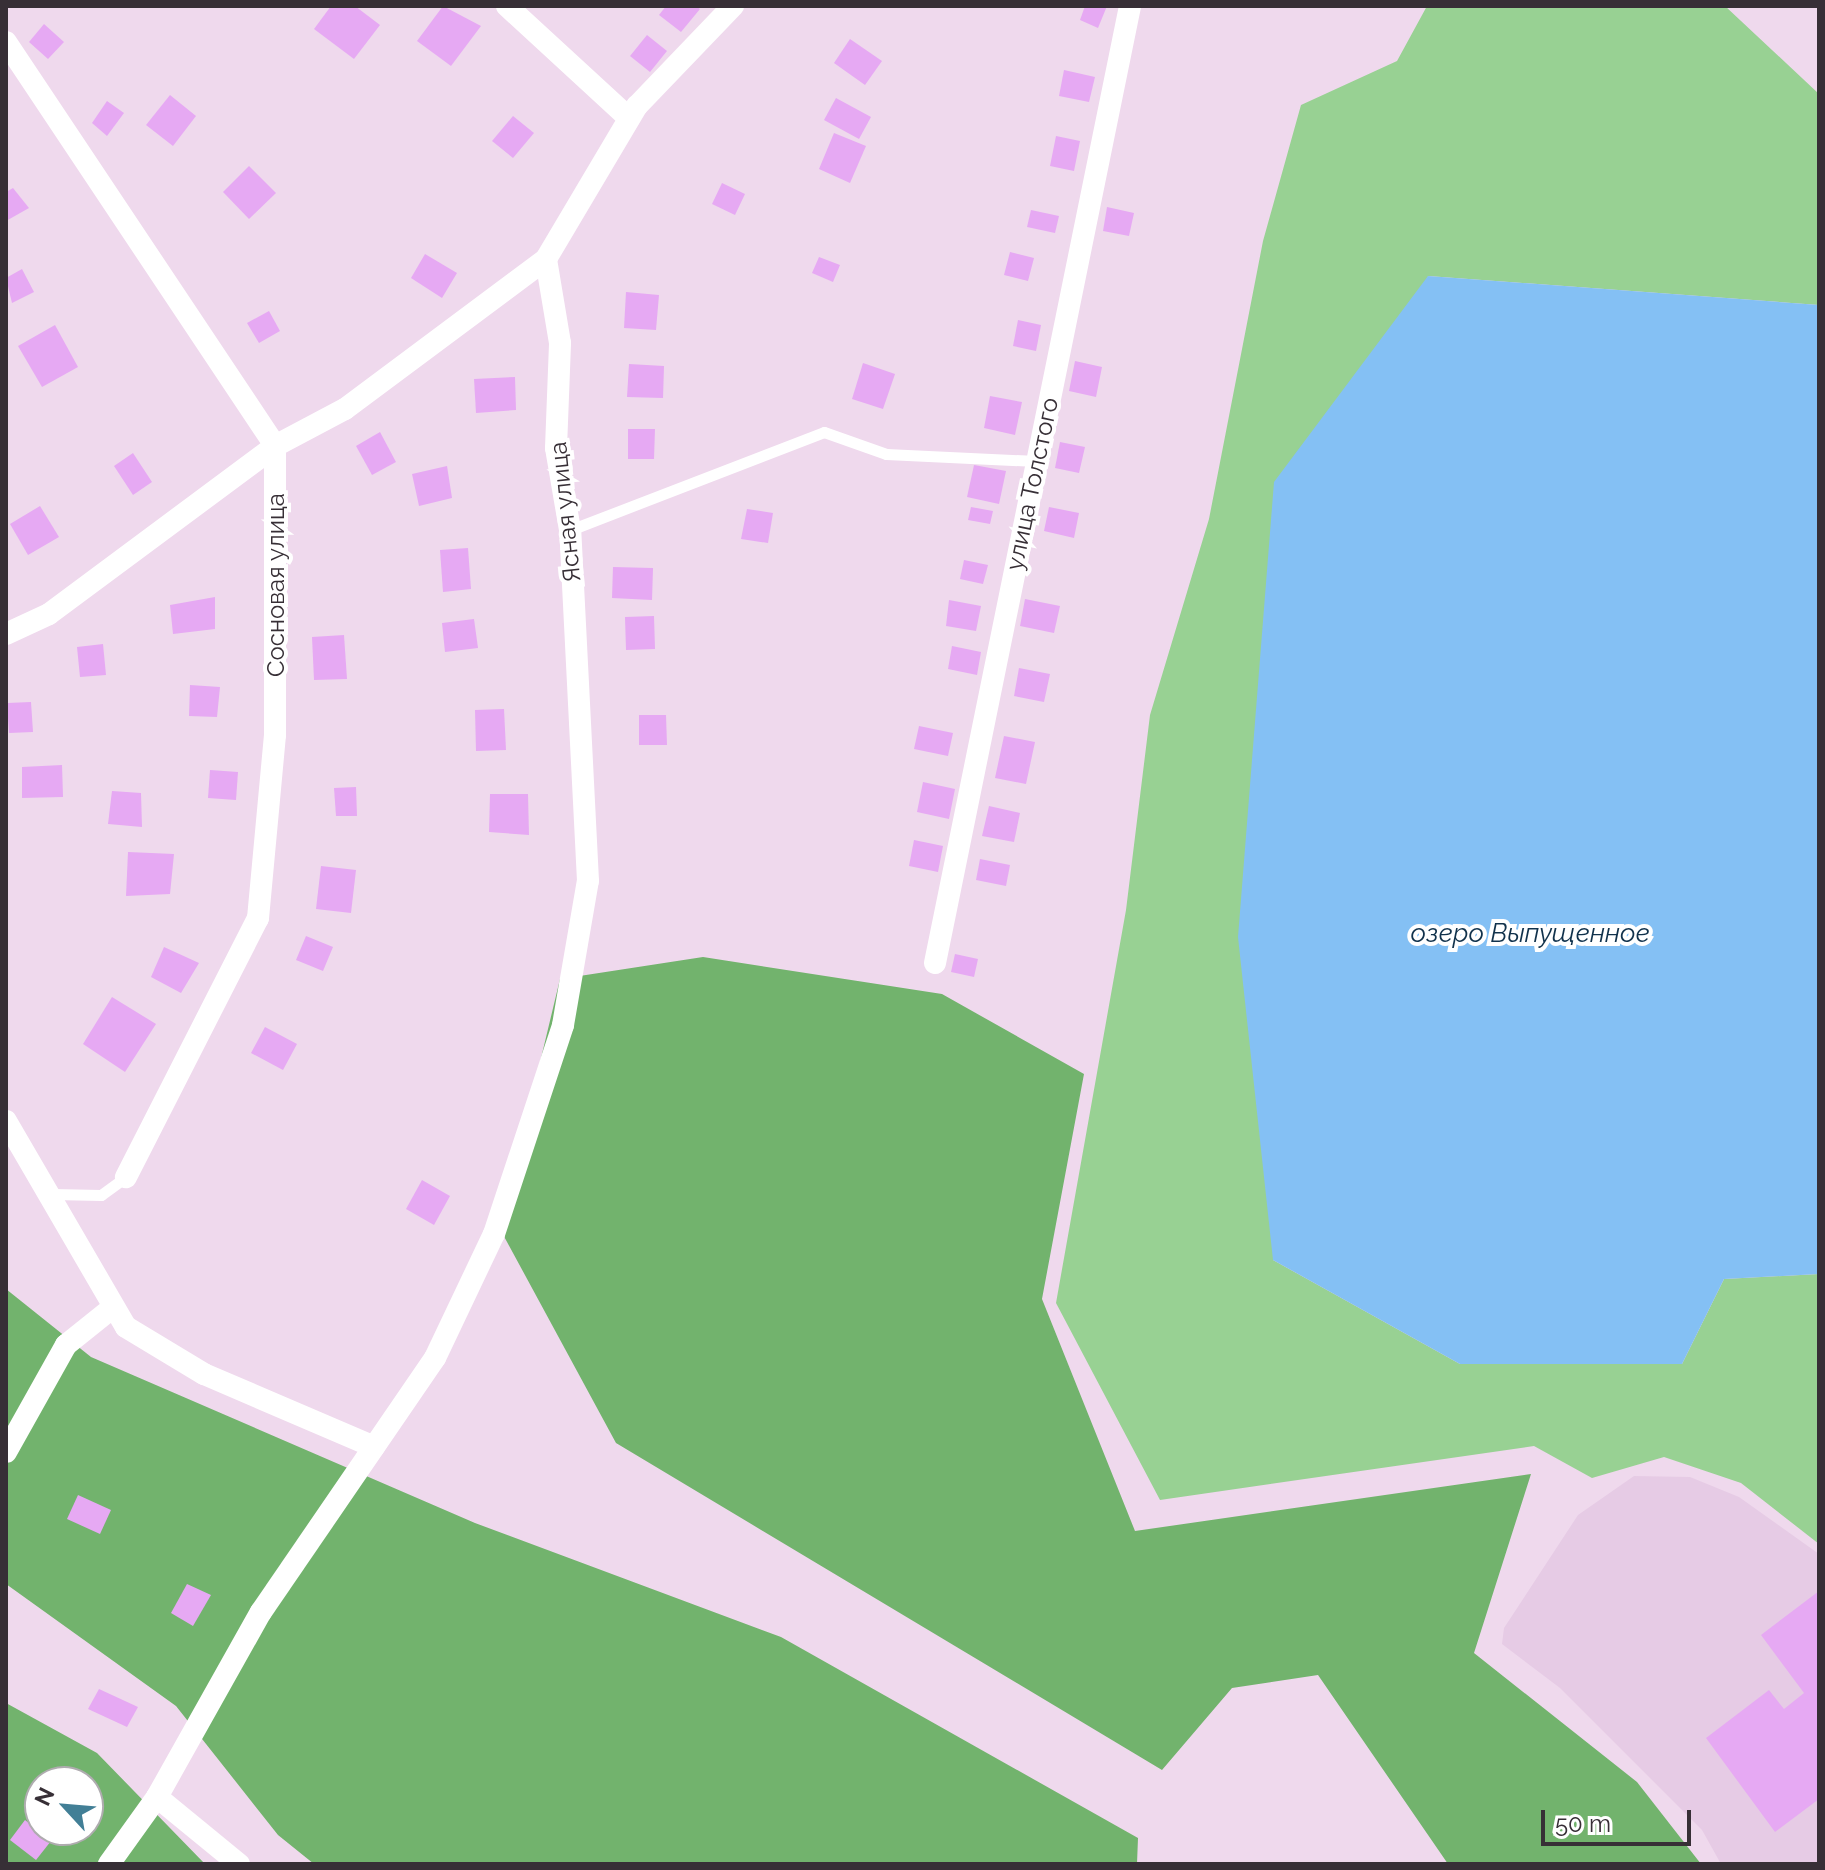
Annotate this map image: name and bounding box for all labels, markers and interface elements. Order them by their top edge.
street label: улица Толстого [1000,395,1064,573]
street label: Ясная улица [543,440,587,584]
street label: Сосновая улица [262,493,290,677]
water label: озеро Выпущенное [1410,918,1650,950]
north arrow [24,1766,104,1846]
text: N [29,1783,60,1810]
scale bar [1545,1794,1695,1844]
text: 50 m [1555,1809,1611,1838]

